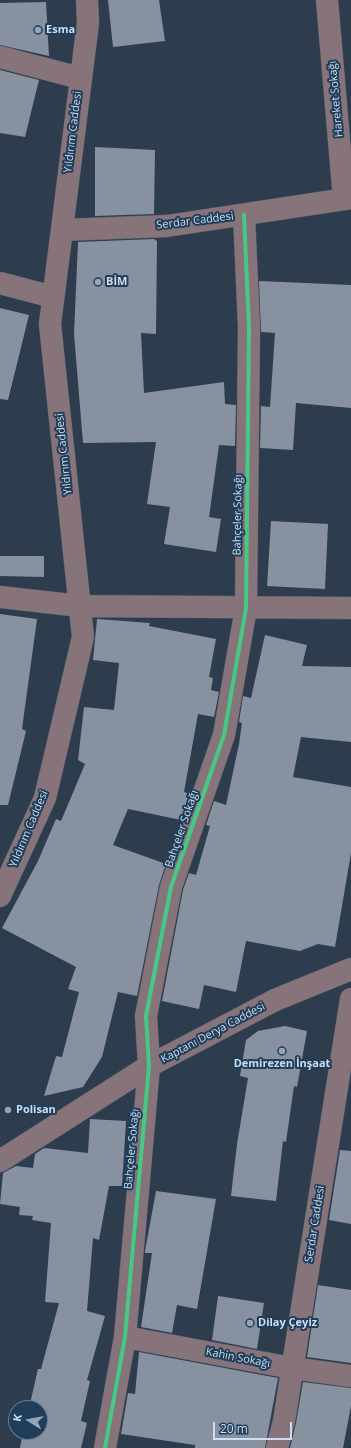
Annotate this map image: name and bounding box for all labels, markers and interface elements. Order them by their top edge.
place label: Esma [46,23,75,37]
marker: Esma [33,25,43,35]
street label: Hareket Sokağı [326,60,346,138]
street label: Yıldırım Caddesi [61,90,85,174]
street label: Serdar Caddesi [156,210,234,232]
place label: BİM [106,275,127,289]
marker: BİM [93,277,103,287]
street label: Yıldırım Caddesi [53,412,75,496]
street label: Bahçeler Sokağı [231,474,245,556]
street label: Yıldırım Caddesi [7,789,51,869]
street label: Bahçeler Sokağı [163,789,201,869]
street label: Kaptanı Derya Caddesi [159,1000,267,1066]
marker: Demirezen İnşaat [277,1046,287,1056]
place label: Demirezen İnşaat [234,1057,330,1071]
place label: Polisan [16,1103,56,1117]
marker: Polisan [3,1105,13,1115]
street label: Bahçeler Sokağı [122,1108,142,1190]
street label: Serdar Caddesi [302,1185,328,1263]
place label: Dilay Çeyiz [258,1316,317,1330]
marker: Dilay Çeyiz [245,1318,255,1328]
street label: Kahin Sokağı [205,1345,271,1371]
north arrow [8,1400,48,1440]
text: K [9,1413,25,1423]
scale bar [215,1414,294,1440]
text: 20 m [220,1420,248,1437]

